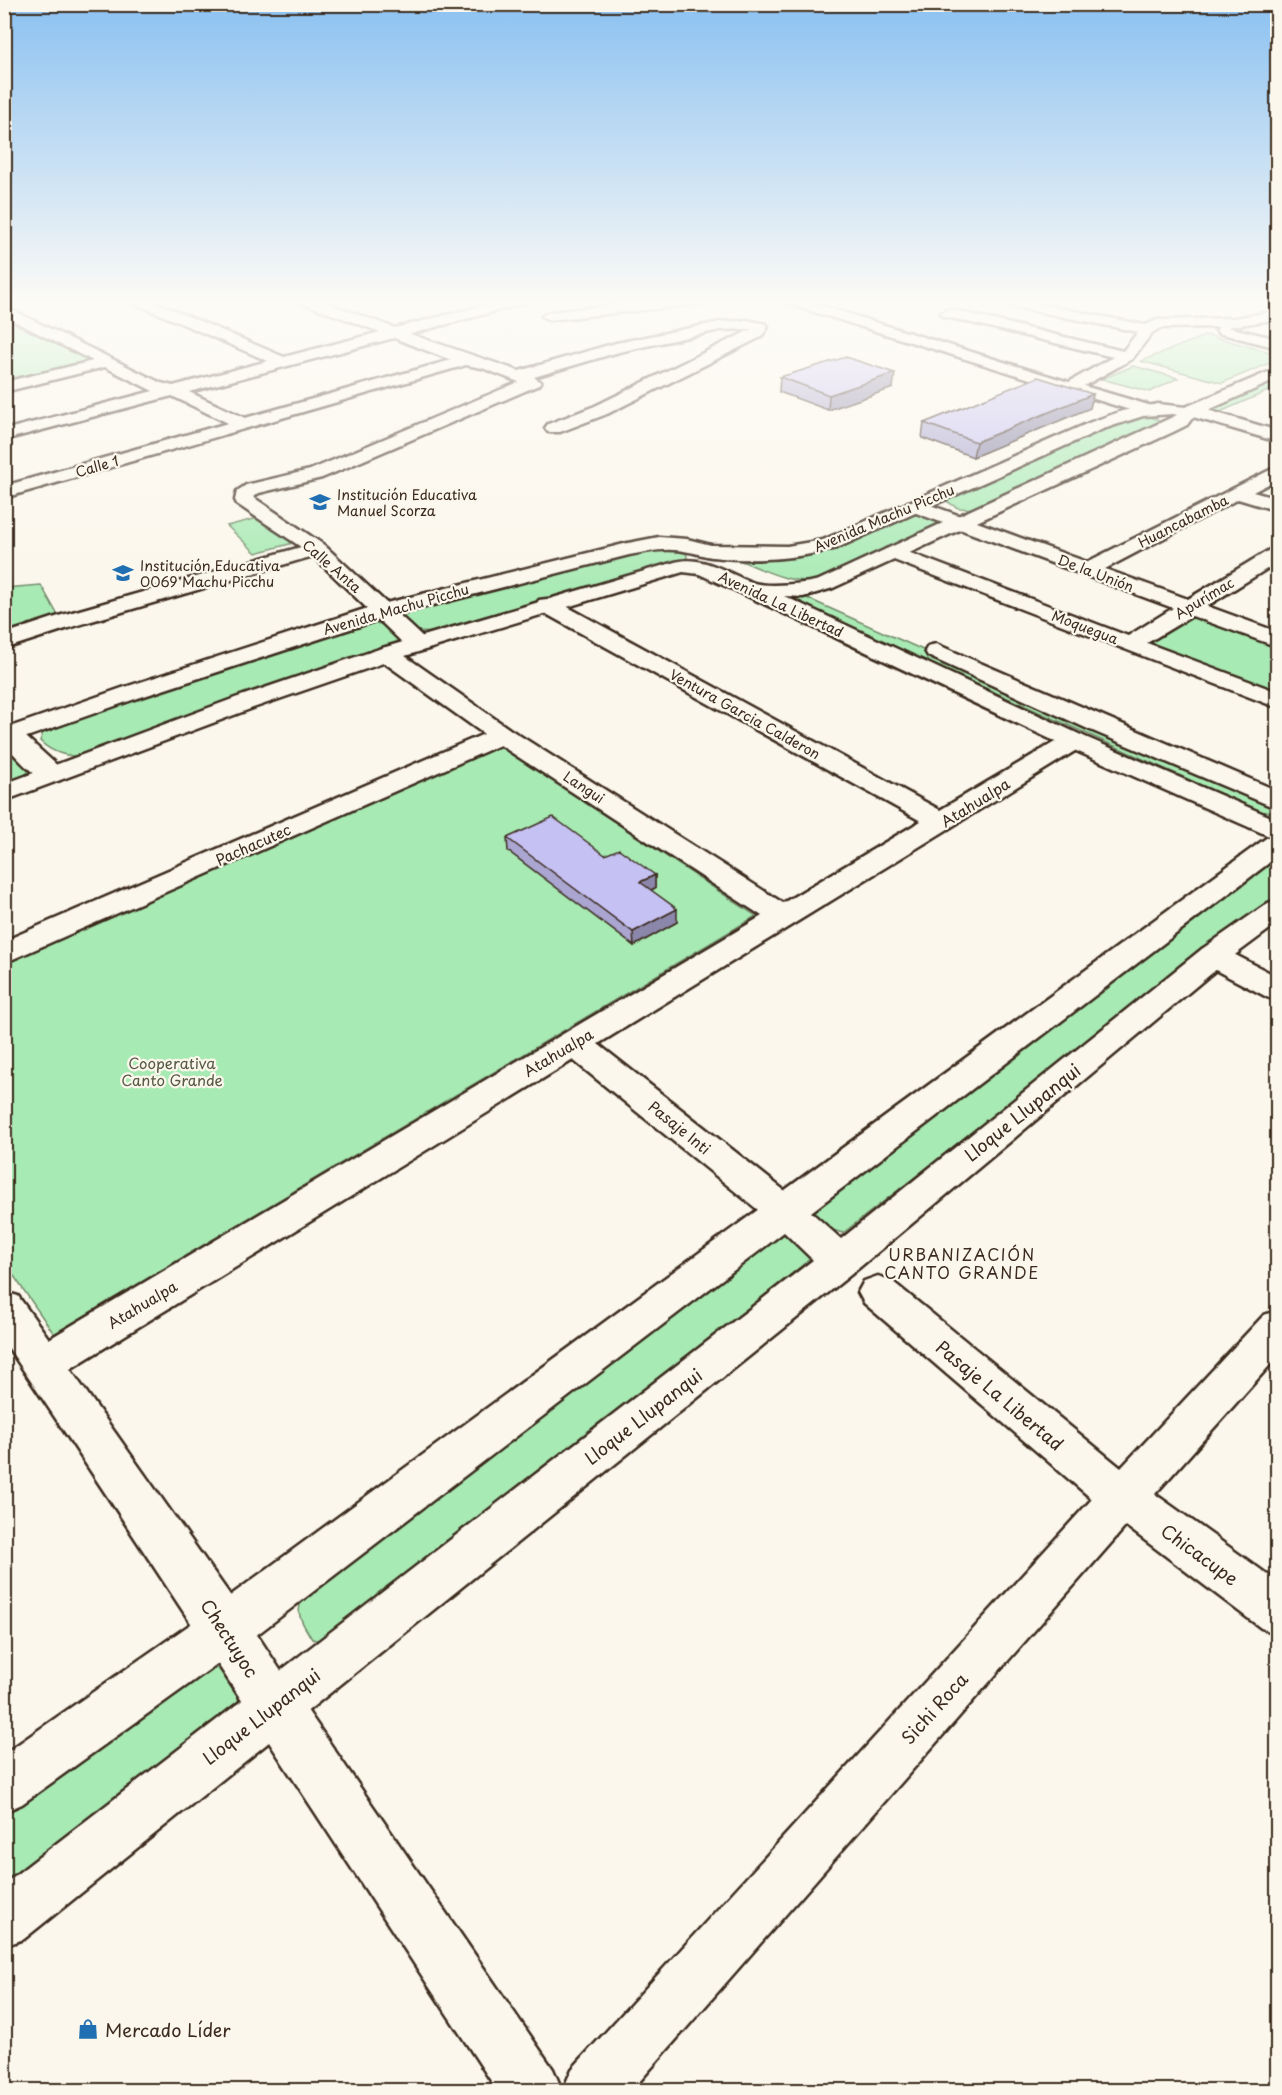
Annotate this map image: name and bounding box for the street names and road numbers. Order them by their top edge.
street label: Calle 1 [73,450,121,482]
street label: Avenida Machu Picchu [811,479,957,557]
street label: Huancabamba [1134,489,1232,553]
street label: Calle Anta [298,534,366,598]
street label: De la Unión [1055,549,1137,597]
street label: Avenida La Libertad [715,566,847,642]
street label: Apurímac [1170,572,1238,624]
street label: Avenida Machu Picchu [321,578,471,640]
street label: Moquegua [1049,605,1122,649]
street label: Ventura Garcia Calderon [666,664,824,764]
street label: Langui [559,766,609,808]
street label: Atahualpa [936,771,1015,832]
street label: Pachacutec [212,817,294,871]
street label: Atahualpa [519,1022,598,1082]
street label: Lloque Llupanqui [958,1057,1086,1167]
street label: Pasaje Inti [644,1095,716,1159]
street label: Atahualpa [103,1274,182,1334]
street label: Pasaje La Libertad [930,1333,1070,1457]
street label: Lloque Llupanqui [578,1361,708,1471]
street label: Chicacupe [1156,1517,1244,1591]
street label: Chectuyoc [194,1593,266,1683]
street label: Lloque Llupanqui [196,1661,326,1771]
street label: Sichi Roca [894,1666,974,1750]

